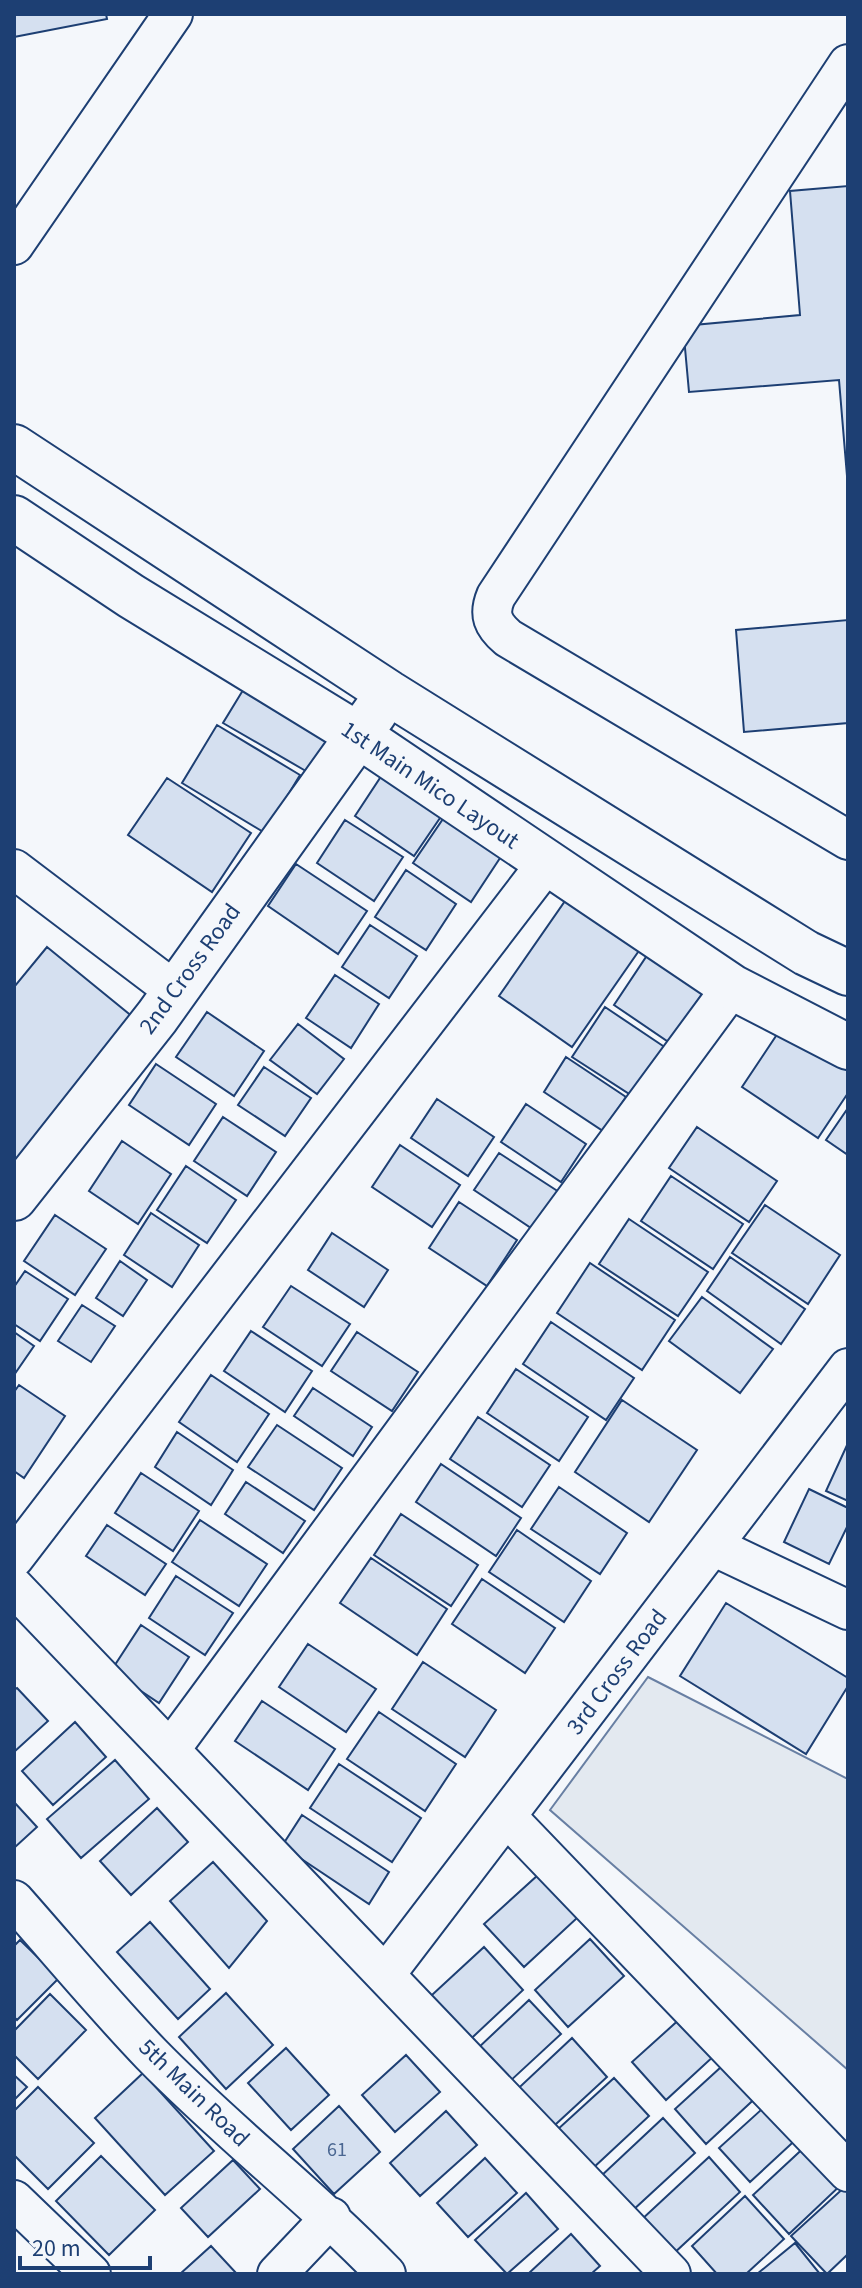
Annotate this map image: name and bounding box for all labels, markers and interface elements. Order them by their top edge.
street label: 1st Main Mico Layout [334,712,526,858]
street label: 2nd Cross Road [130,896,250,1042]
street label: 3rd Cross Road [558,1602,676,1742]
street label: 5th Main Road [130,2031,258,2155]
house number: 61 [327,2136,347,2164]
scale bar [20,2220,150,2270]
text: 20 m [32,2231,81,2266]

